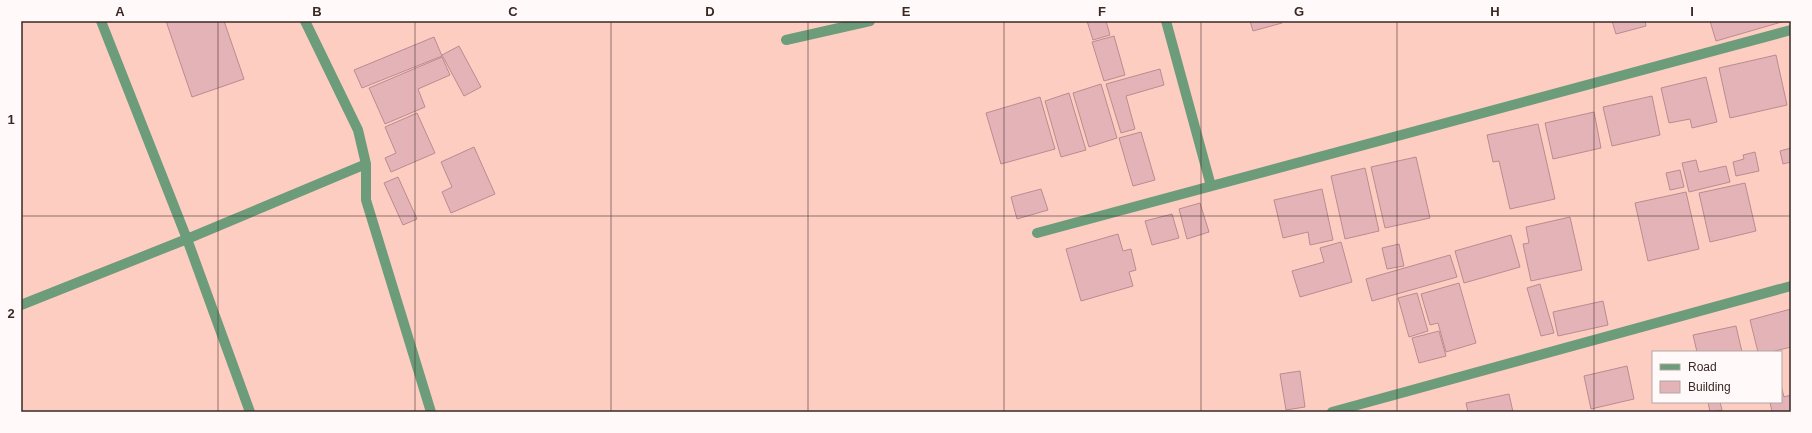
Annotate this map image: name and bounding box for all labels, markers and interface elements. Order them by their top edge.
text: A [115,4,125,19]
text: B [312,4,322,19]
text: C [508,4,518,19]
text: D [705,4,715,19]
text: E [902,4,911,19]
text: F [1098,4,1106,19]
text: G [1294,4,1304,19]
text: H [1490,4,1500,19]
text: I [1690,4,1694,19]
text: 1 [7,112,15,127]
text: 2 [7,306,15,321]
legend [1652,351,1782,403]
text: Road [1688,360,1717,374]
text: Building [1688,380,1731,394]

